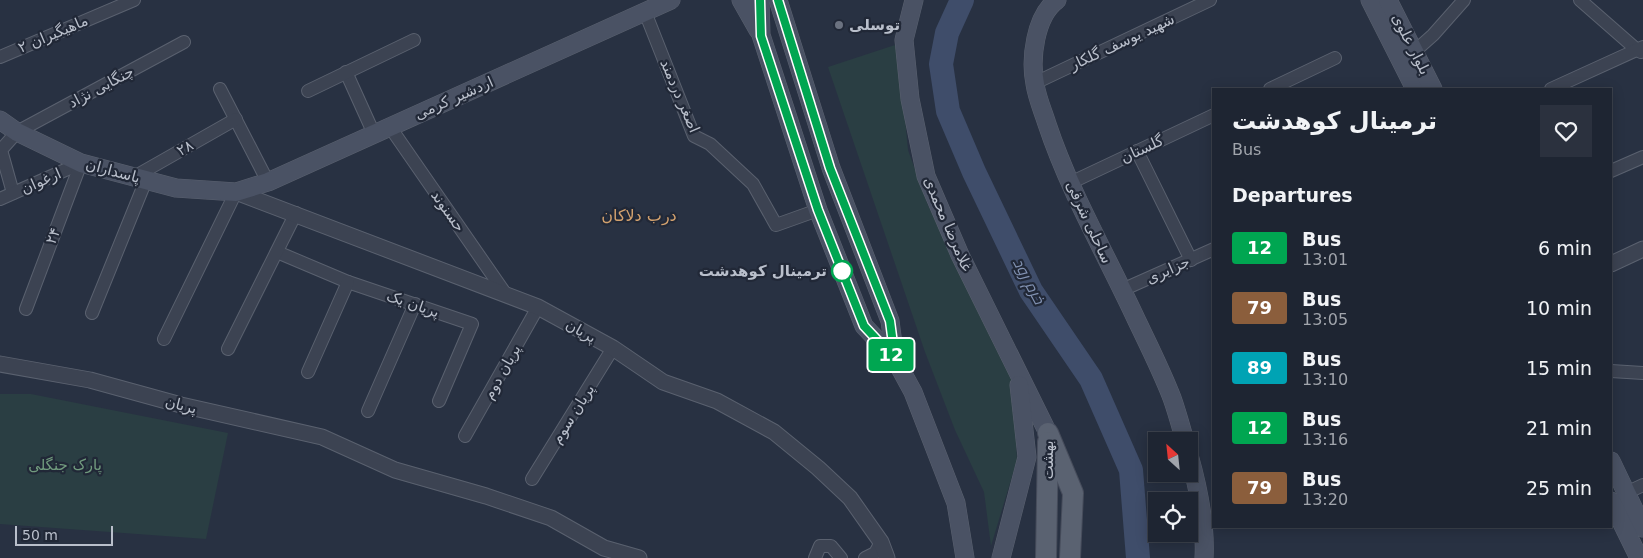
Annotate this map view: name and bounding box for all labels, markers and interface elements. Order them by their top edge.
street label: شهید یوسف گلکار [1066,10,1177,75]
street label: بلوار علوی [1388,10,1434,78]
street label: ماهیگیران ۲ [15,11,91,57]
place label: توسلی [849,16,900,34]
marker: توسلی [833,19,845,31]
street label: اصغر دردمند [656,56,704,136]
street label: چنگایی نژاد [65,62,137,112]
street label: اردشیر کرمی [412,73,496,123]
button: heart [1540,105,1592,157]
text: ترمینال کوهدشت [1232,107,1437,135]
street label: گلستان [1118,131,1167,167]
street label: ۲۸ [174,136,196,160]
text: Bus [1232,140,1261,159]
street label: پاسداران [83,155,142,188]
street label: ارغوان [18,164,64,198]
street label: غلامرضا محمدی [920,174,976,274]
street label: ساحلی شرقی [1062,178,1116,266]
text: Departures [1232,184,1353,206]
street label: حسنوند [427,187,469,235]
district label: درب دلاکان [601,206,677,226]
street label: ۲۴ [42,225,64,247]
text: Bus [1302,228,1341,250]
text: 12 [1247,237,1272,258]
text: 6 min [1538,237,1592,259]
text: 13:01 [1302,250,1348,269]
street label: جزایری [1143,252,1193,288]
water label: خرم رود [1007,255,1050,309]
marker: ترمینال کوهدشت [831,260,853,282]
place label: ترمینال کوهدشت [699,262,827,280]
street label: پریان یک [384,287,442,322]
text: Bus [1302,288,1341,310]
text: 79 [1247,297,1272,318]
text: 10 min [1526,297,1592,319]
text: 13:05 [1302,310,1348,329]
street label: پریان [562,315,599,348]
line badge: 12 [868,339,914,371]
street label: پریان دوم [480,341,525,403]
text: 12 [878,344,904,365]
text: Bus [1302,348,1341,370]
text: 89 [1247,357,1272,378]
text: 15 min [1526,357,1592,379]
text: 13:10 [1302,370,1348,389]
street label: پریان سوم [548,381,599,448]
street label: پریان [163,392,199,419]
text: Bus [1302,408,1341,430]
text: 12 [1247,417,1272,438]
text: 21 min [1526,417,1592,439]
text: 13:16 [1302,430,1348,449]
north arrow [1148,432,1198,482]
map controls [1148,432,1198,542]
street label: بهشت [1039,440,1057,480]
park label: پارک جنگلی [28,456,102,475]
text: Bus [1302,468,1341,490]
text: 79 [1247,477,1272,498]
text: 25 min [1526,477,1592,499]
text: 13:20 [1302,490,1348,509]
button: locate [1148,492,1198,542]
scale bar [15,523,112,546]
text: 50 m [22,527,58,543]

